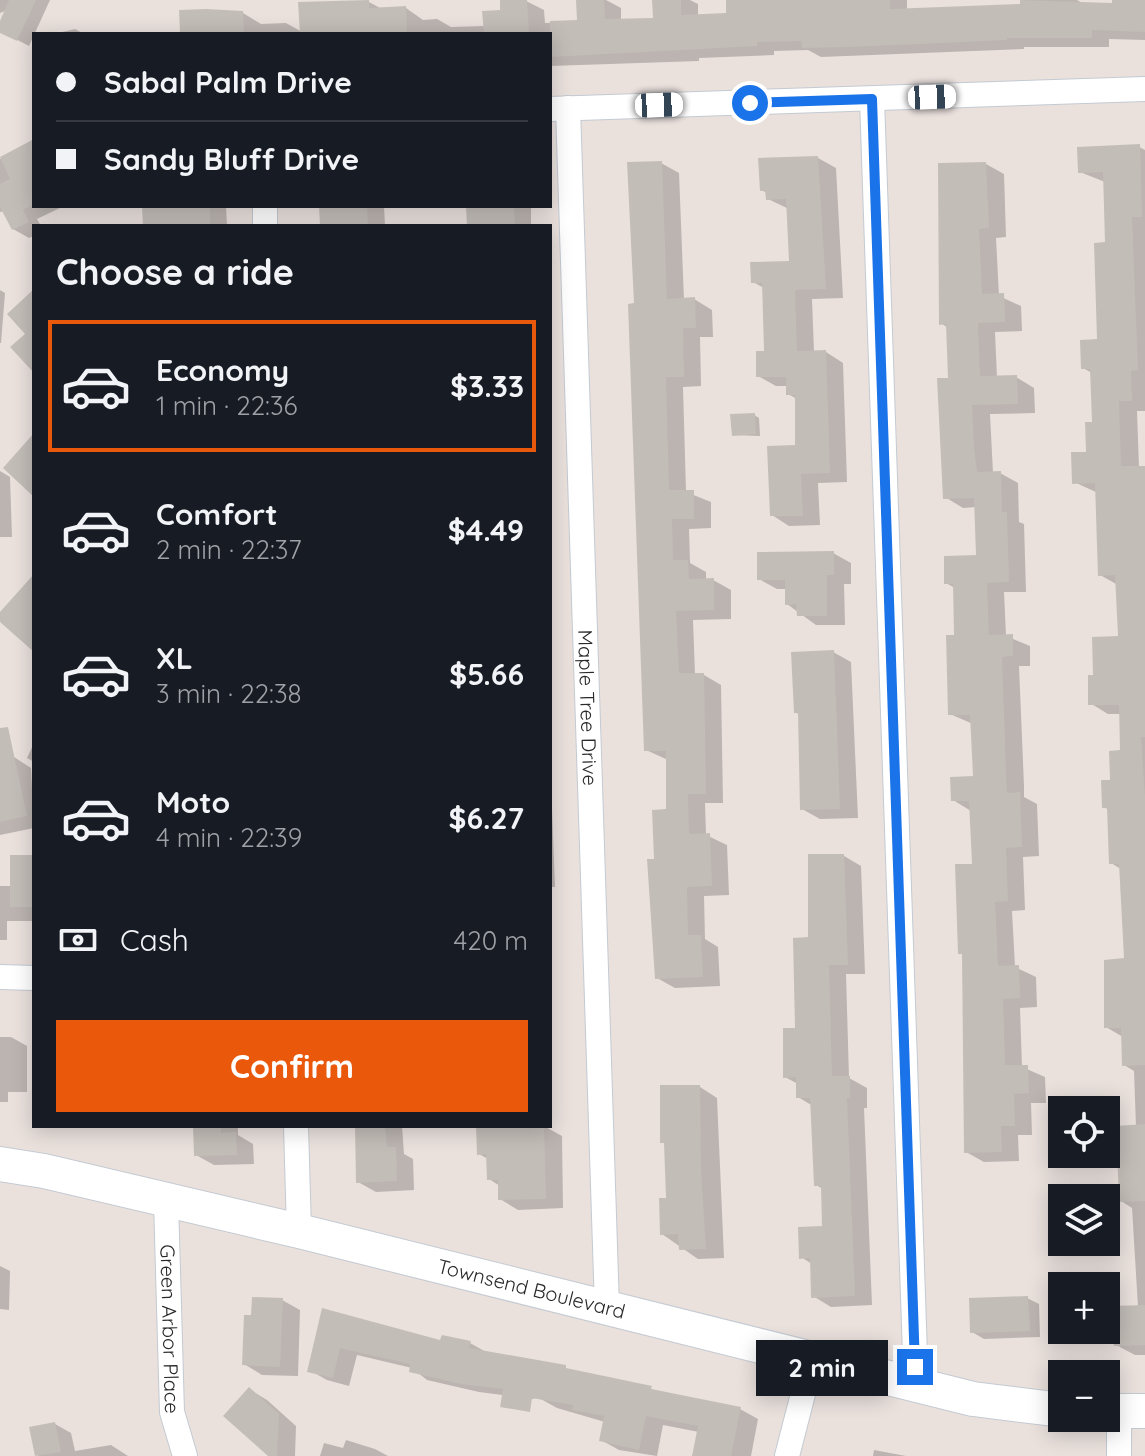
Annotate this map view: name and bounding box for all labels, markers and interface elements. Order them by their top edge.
text: Sabal Palm Drive [104,63,352,101]
car [908,84,956,110]
route start [732,85,768,121]
car [635,92,683,118]
text: Sandy Bluff Drive [104,140,359,178]
text: Choose a ride [56,249,294,294]
icon: car [60,350,132,422]
text: Economy [156,351,289,389]
text: $3.33 [450,367,524,405]
text: 1 min · 22:36 [156,389,298,422]
icon: car [60,494,132,566]
text: Comfort [156,495,277,533]
text: $4.49 [448,511,524,549]
text: 2 min · 22:37 [156,533,302,566]
street label: Maple Tree Drive [573,629,603,786]
icon: car [60,638,132,710]
text: XL [156,639,193,677]
text: $5.66 [449,655,524,693]
text: 3 min · 22:38 [156,677,302,710]
icon: car [60,782,132,854]
text: Moto [156,783,230,821]
text: $6.27 [448,799,524,837]
text: 4 min · 22:39 [156,821,302,854]
icon: cash [56,918,100,962]
text: Cash [120,921,189,959]
text: 420 m [454,924,528,957]
button: Confirm [56,1020,528,1112]
map controls [1048,1096,1120,1432]
button: locate [1048,1096,1120,1168]
button: layers [1048,1184,1120,1256]
street label: Green Arbor Place [155,1244,185,1414]
street label: Townsend Boulevard [435,1253,628,1324]
button: + [1048,1272,1120,1344]
callout: 2 min [755,1339,887,1395]
route end [897,1349,933,1385]
text: 2 min [788,1351,856,1384]
button: − [1048,1360,1120,1432]

